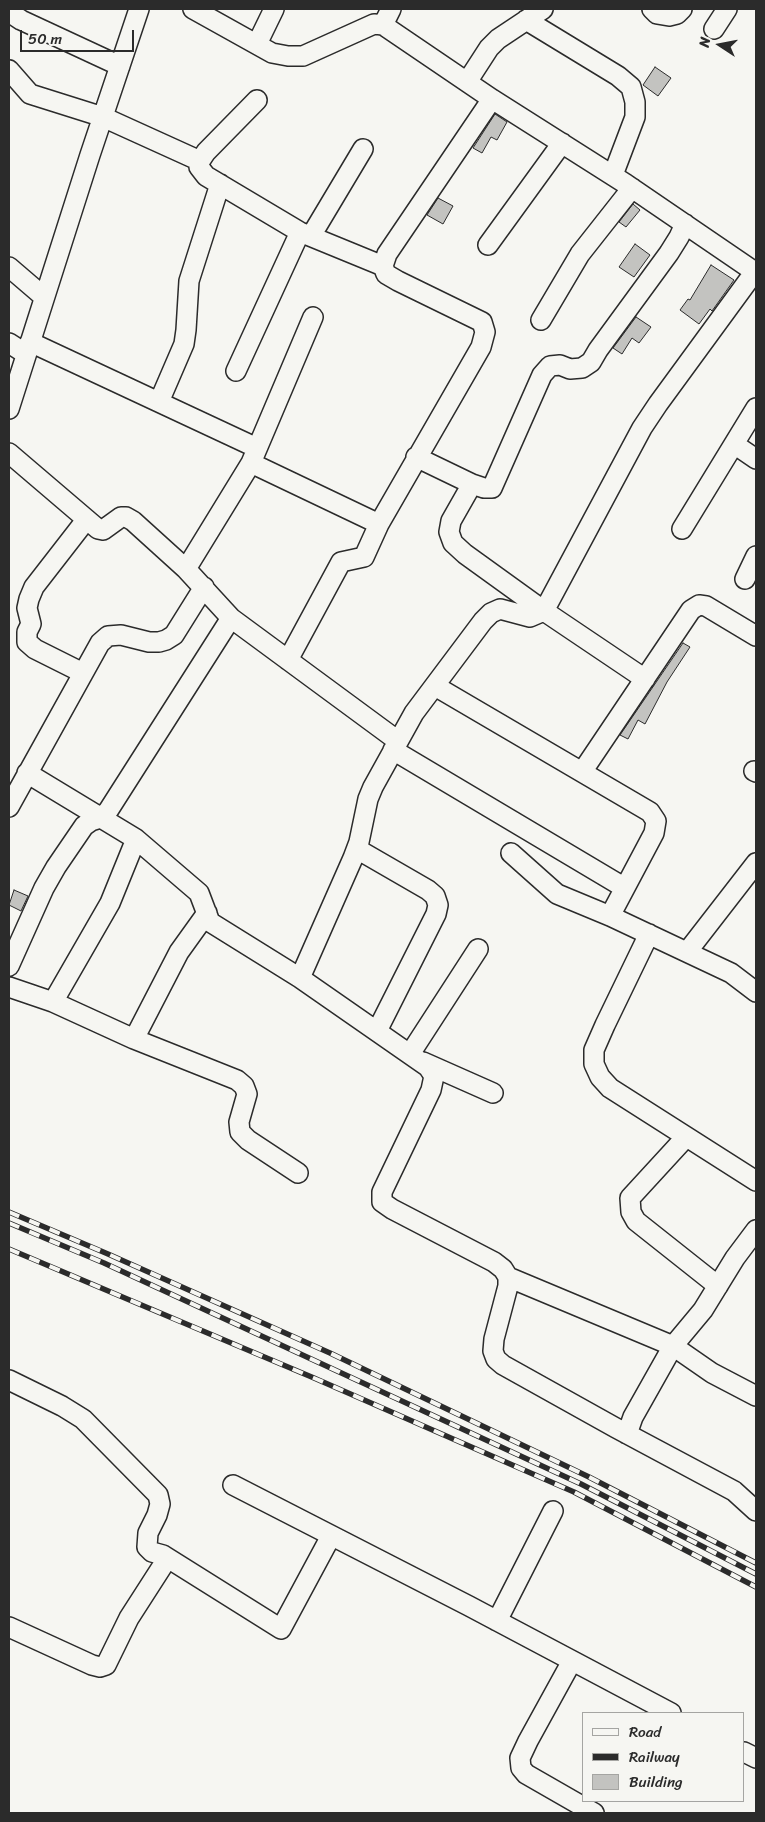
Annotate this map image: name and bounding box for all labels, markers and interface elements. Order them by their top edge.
scale bar [22,20,136,52]
north arrow [695,20,745,70]
text: 50 m [28,26,62,52]
text: N [692,35,718,49]
legend [582,1712,745,1802]
text: Road [629,1719,661,1745]
text: Railway [629,1744,680,1770]
text: Building [629,1769,683,1795]

